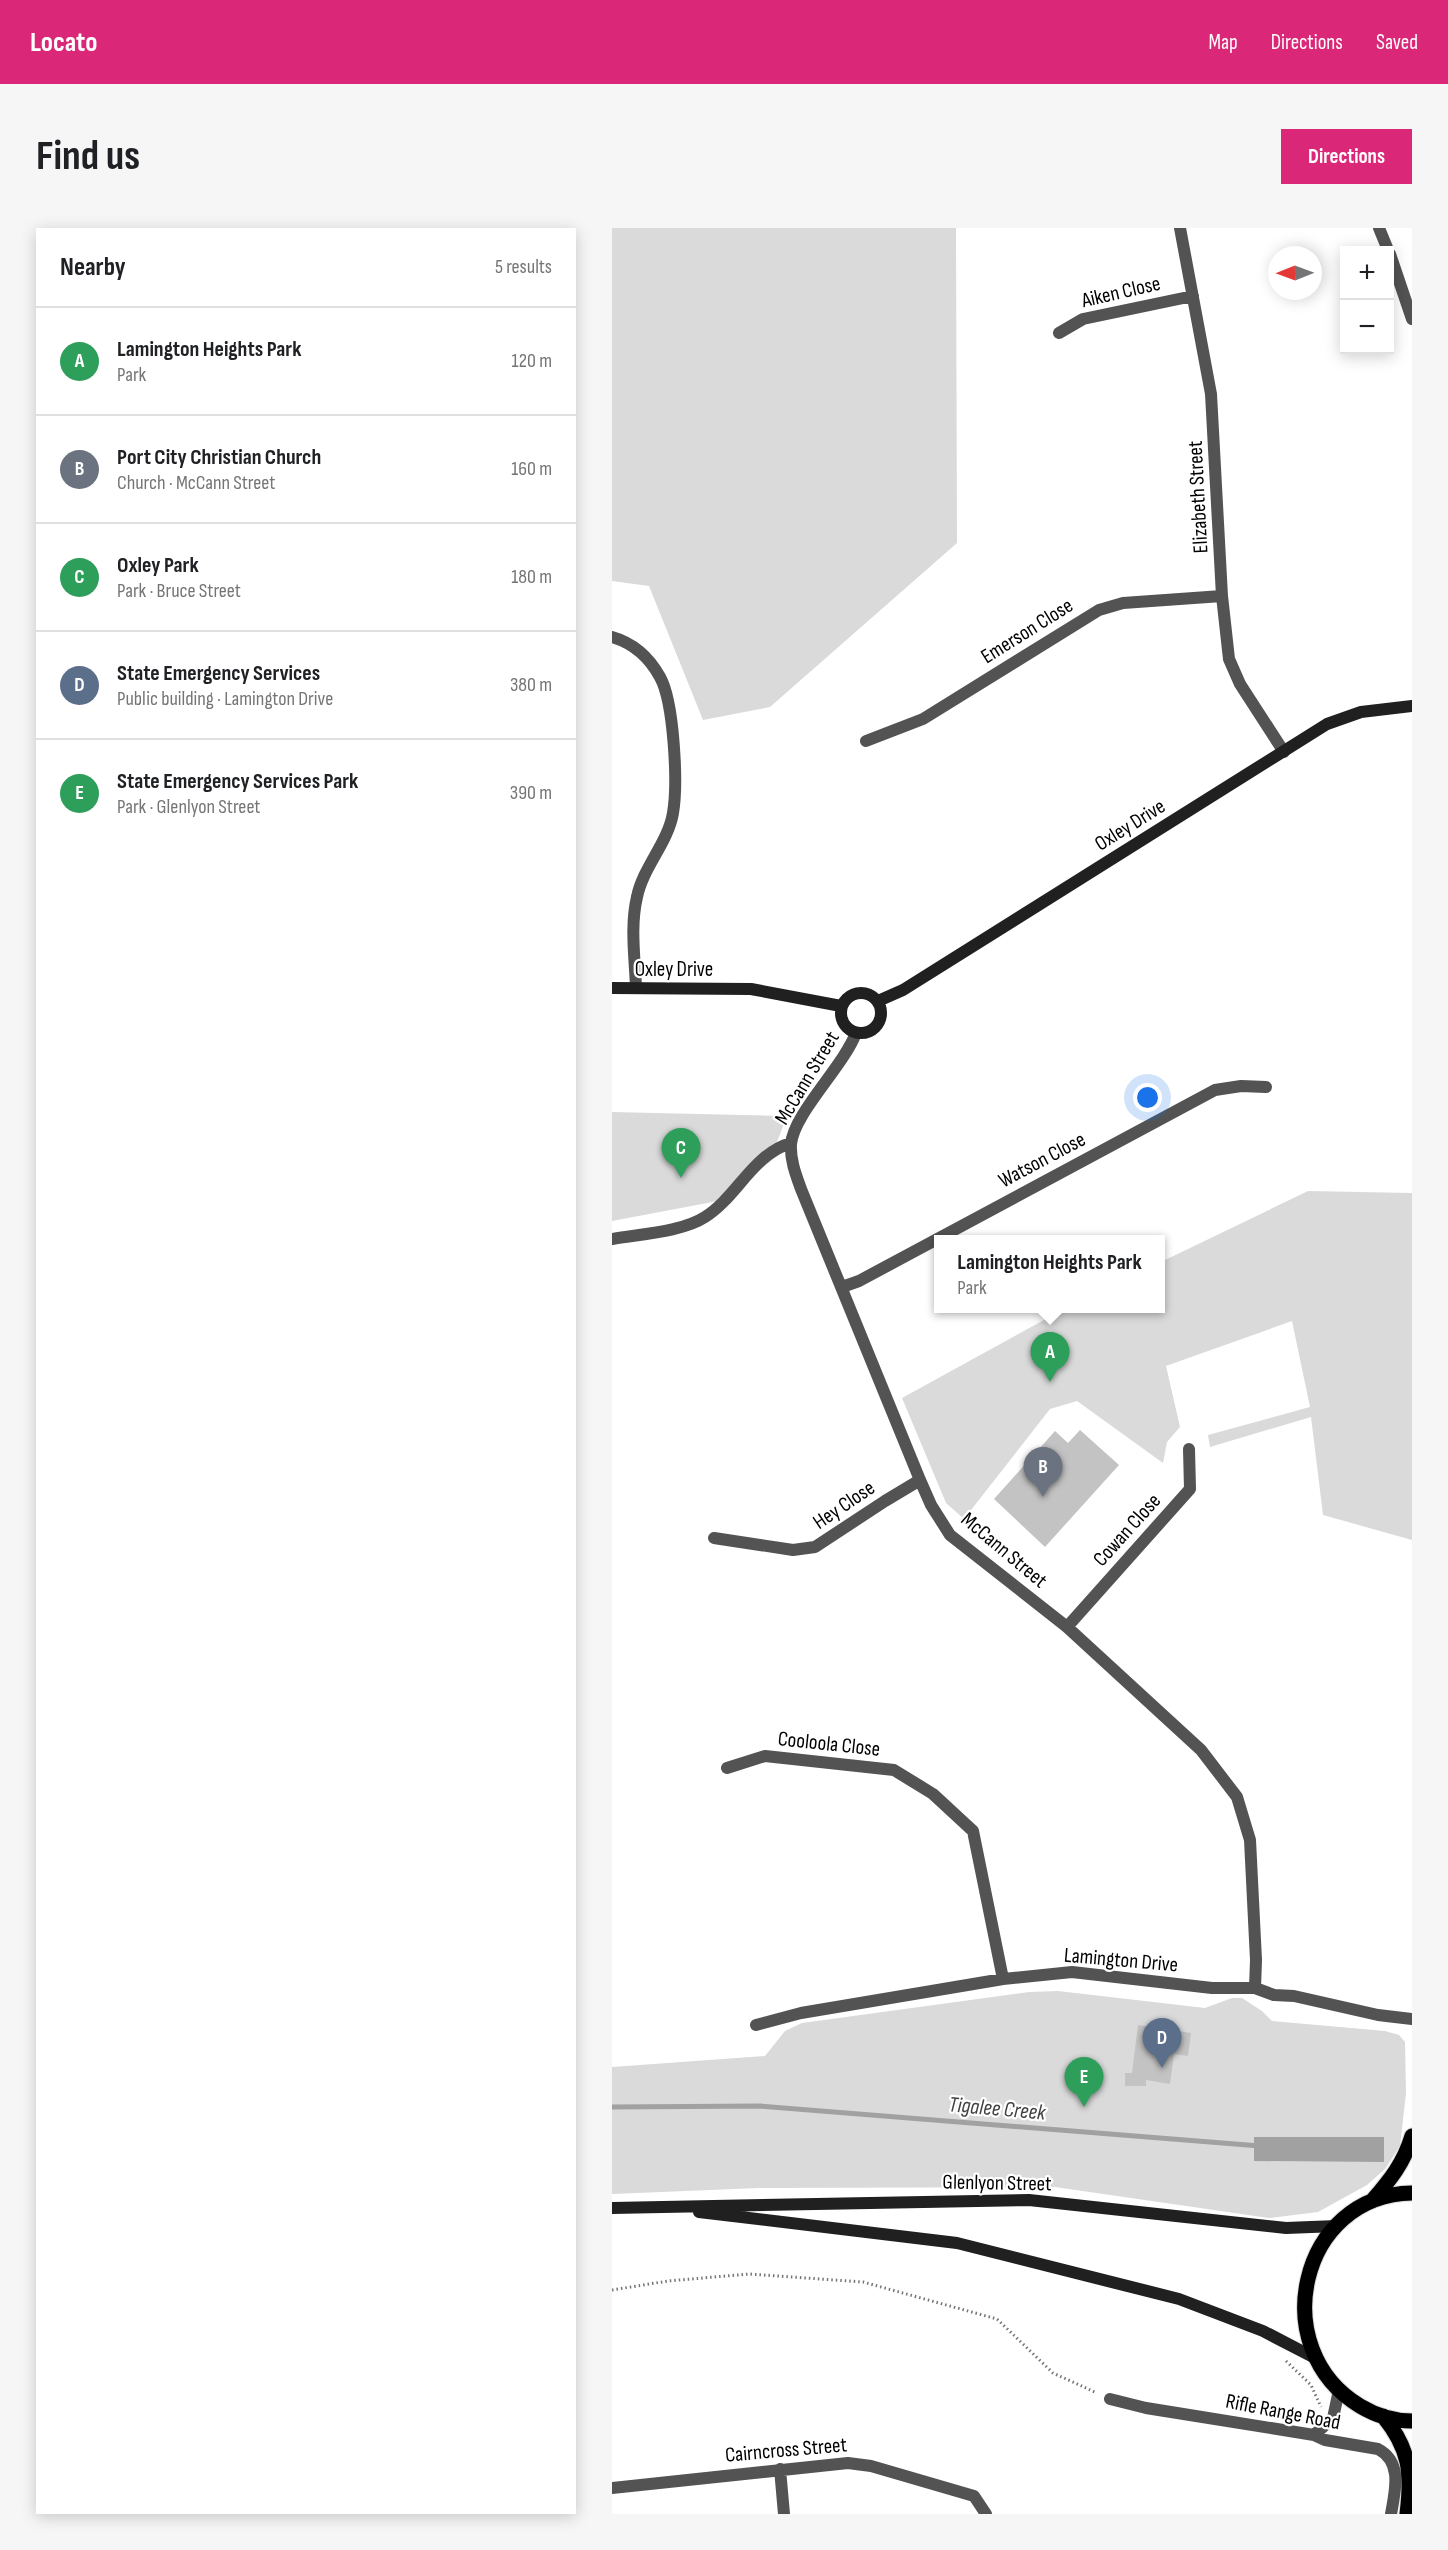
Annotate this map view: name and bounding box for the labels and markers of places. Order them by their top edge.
pin: C [662,1128,700,1178]
pin: A [1030,1332,1070,1382]
pin: B [1024,1448,1062,1497]
pin: D [1142,2018,1182,2068]
pin: E [1064,2058,1104,2107]

